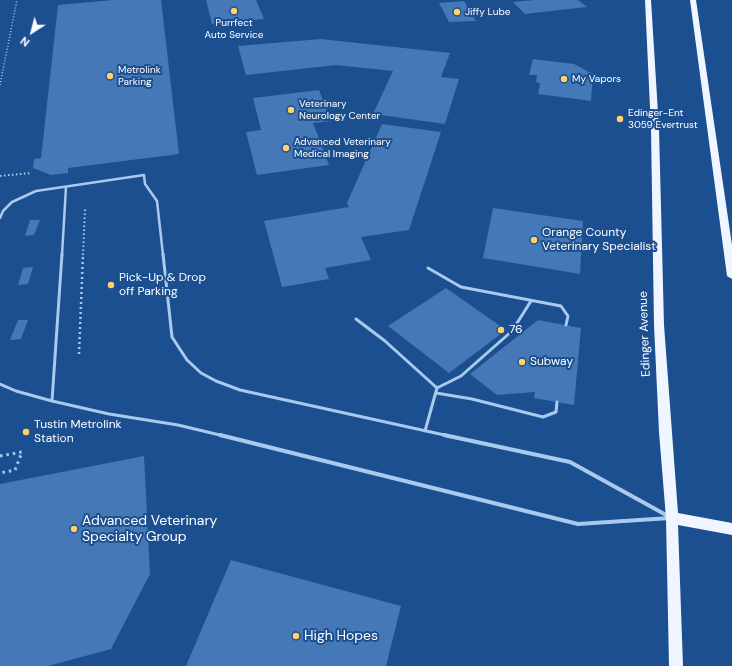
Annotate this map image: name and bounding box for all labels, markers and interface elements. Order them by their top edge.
marker: Purrfect Auto Service [229,6,239,16]
place label: Jiffy Lube [465,6,510,18]
marker: Jiffy Lube [452,7,462,17]
north arrow [12,12,52,52]
place label: Purrfect Auto Service [205,17,263,40]
text: N [18,34,32,50]
place label: Metrolink Parking [118,64,161,88]
marker: Metrolink Parking [105,71,115,81]
place label: My Vapors [572,73,621,85]
marker: My Vapors [559,74,569,84]
place label: Veterinary Neurology Center [299,98,380,122]
marker: Veterinary Neurology Center [286,105,296,115]
place label: Edinger-Ent 3059 Evertrust [628,107,698,130]
marker: Edinger-Ent 3059 Evertrust [615,114,625,124]
place label: Advanced Veterinary Medical Imaging [294,136,391,160]
marker: Advanced Veterinary Medical Imaging [281,143,291,153]
place label: Orange County Veterinary Specialist [542,226,656,254]
marker: Orange County Veterinary Specialist [529,235,539,245]
place label: Pick-Up & Drop off Parking [119,271,206,299]
marker: Pick-Up & Drop off Parking [106,280,116,290]
street label: Edinger Avenue [636,291,654,377]
place label: 76 [509,323,523,337]
marker: 76 [496,325,506,335]
place label: Subway [530,355,573,369]
marker: Subway [517,357,527,367]
place label: Tustin Metrolink Station [34,418,122,446]
marker: Tustin Metrolink Station [21,427,31,437]
place label: Advanced Veterinary Specialty Group [82,513,217,546]
marker: Advanced Veterinary Specialty Group [69,524,79,534]
place label: High Hopes [304,628,378,644]
marker: High Hopes [291,631,301,641]

